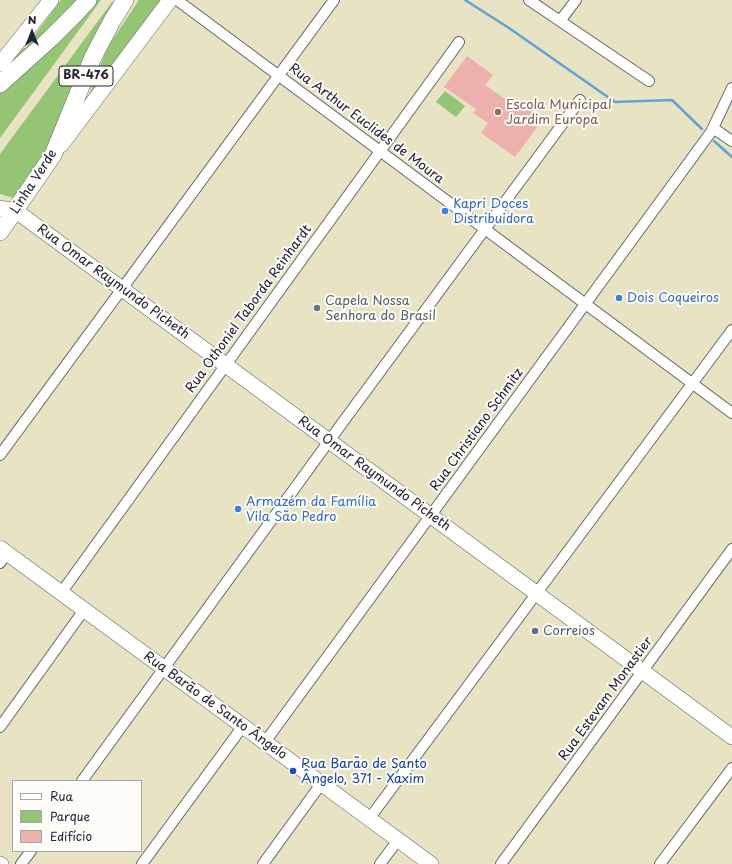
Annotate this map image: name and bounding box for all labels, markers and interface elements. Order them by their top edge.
text: N [28,11,36,28]
north arrow [12,12,52,52]
street label: Rua Arthur Euclides de Moura [285,61,447,187]
road number: BR-476 [59,66,113,86]
place label: Escola Municipal Jardim Europa [506,97,612,128]
marker: Escola Municipal Jardim Europa [493,107,503,117]
street label: Linha Verde [7,147,61,217]
place label: Kapri Doces Distribuidora [453,196,534,227]
marker: Kapri Doces Distribuidora [440,206,450,216]
street label: Rua Omar Raymundo Picheth [34,221,192,343]
street label: Rua Othoniel Taborda Reinhardt [183,222,315,396]
place label: Dois Coqueiros [627,290,719,306]
place label: Capela Nossa Senhora do Brasil [325,293,436,324]
marker: Dois Coqueiros [614,293,624,303]
marker: Capela Nossa Senhora do Brasil [312,303,322,313]
street label: Rua Christiano Schmitz [427,366,527,494]
street label: Rua Omar Raymundo Picheth [295,413,453,535]
place label: Armazém da Família Vila São Pedro [246,494,376,525]
marker: Armazém da Família Vila São Pedro [233,504,243,514]
place label: Correios [543,623,595,639]
marker: Correios [530,626,540,636]
street label: Rua Estevam Monastier [556,634,656,764]
street label: Rua Barão de Santo Ângelo [140,649,290,763]
place label: Rua Barão de Santo Ângelo, 371 - Xaxim [301,756,427,787]
marker: Rua Barão de Santo Ângelo, 371 - Xaxim [288,766,298,776]
legend [12,780,142,852]
text: Rua [50,787,73,805]
text: Parque [50,807,90,825]
text: Edifício [50,827,92,845]

